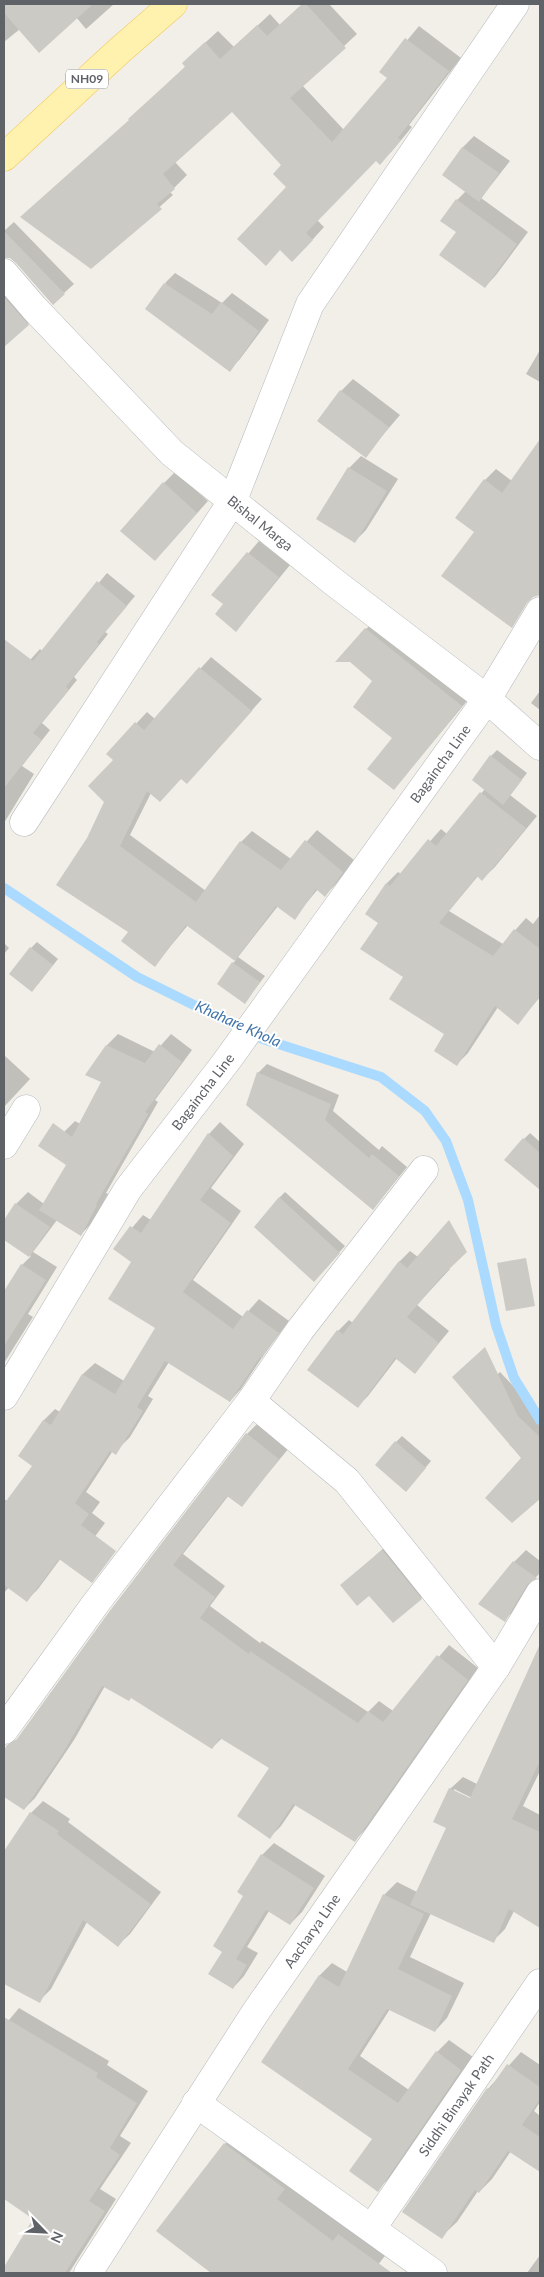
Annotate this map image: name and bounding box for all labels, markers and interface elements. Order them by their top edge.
road number: NH09 [66,70,108,88]
street label: Bishal Marga [224,492,297,554]
street label: Bagaincha Line [406,721,474,806]
water label: Khahare Khola [193,996,284,1050]
street label: Bagaincha Line [168,1050,237,1133]
street label: Aacharya Line [280,1890,343,1971]
street label: Siddhi Binayak Path [415,2050,497,2160]
north arrow [20,2207,70,2257]
text: N [47,2229,67,2246]

